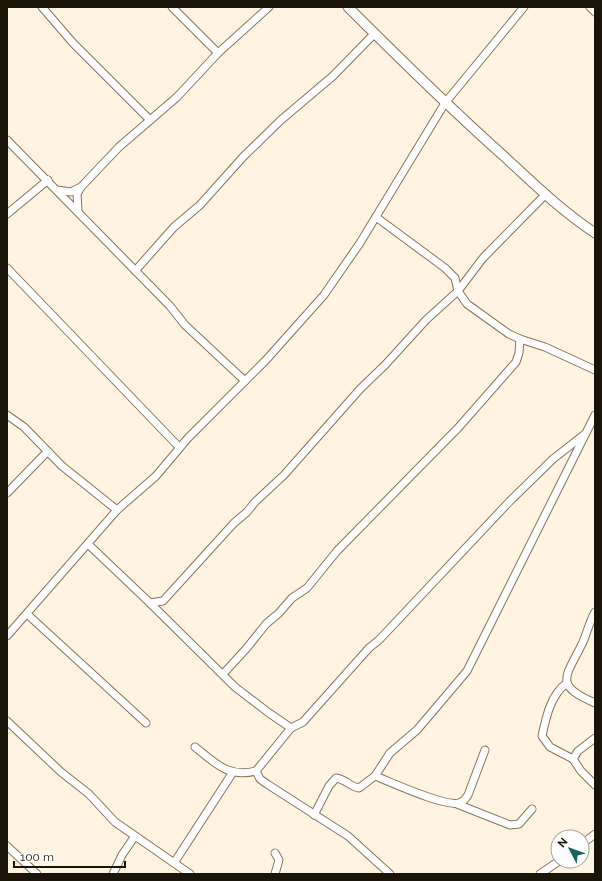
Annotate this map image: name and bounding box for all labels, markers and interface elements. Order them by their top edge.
north arrow [550,829,590,869]
text: N [555,835,570,850]
scale bar [14,843,125,869]
text: 100 m [20,850,54,864]

